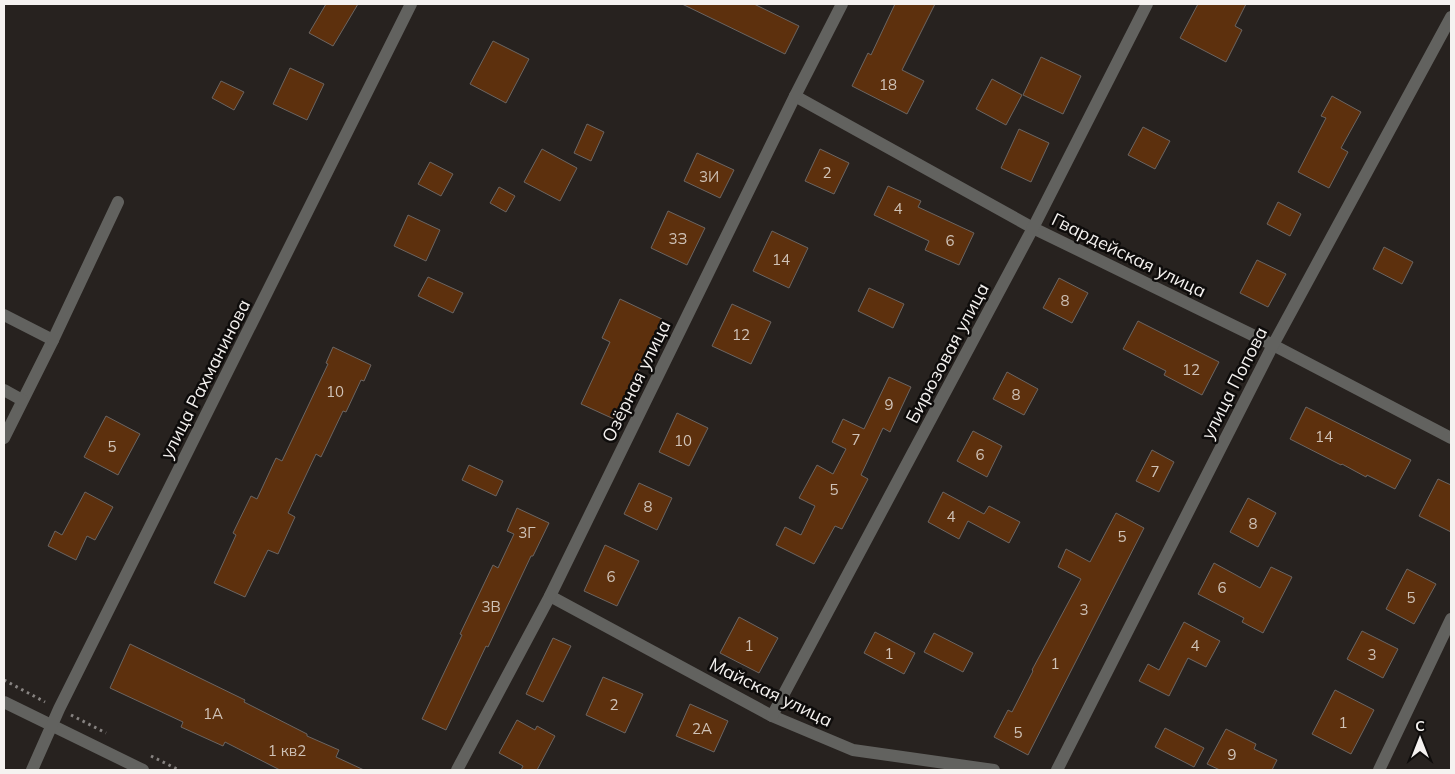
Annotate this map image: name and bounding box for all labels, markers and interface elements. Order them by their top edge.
house number: 18 [879,75,897,94]
house number: 2 [822,163,832,182]
house number: 3И [699,167,719,186]
house number: 4 [893,199,903,218]
street label: Гвардейская улица [1048,208,1210,302]
house number: 3З [669,229,687,248]
house number: 6 [945,231,955,250]
house number: 14 [772,250,790,269]
street label: Бирюзовая улица [900,279,994,427]
house number: 8 [1060,291,1070,310]
street label: улица Рахманинова [155,295,255,463]
street label: Озёрная улица [597,316,675,446]
street label: улица Попова [1196,323,1272,443]
house number: 12 [732,325,750,344]
house number: 12 [1182,360,1200,379]
house number: 10 [326,382,344,401]
house number: 8 [1011,385,1021,404]
house number: 9 [884,395,894,414]
house number: 14 [1315,427,1333,446]
house number: 7 [851,430,861,449]
house number: 10 [674,431,692,450]
house number: 5 [107,437,117,456]
house number: 6 [975,445,985,464]
house number: 7 [1150,462,1160,481]
house number: 5 [829,480,839,499]
house number: 8 [643,497,653,516]
house number: 4 [946,507,956,526]
house number: 8 [1248,514,1258,533]
house number: 3Г [518,523,536,542]
house number: 5 [1117,527,1127,546]
house number: 6 [606,567,616,586]
house number: 6 [1217,578,1227,597]
house number: 5 [1406,588,1416,607]
house number: 3В [481,597,501,616]
house number: 3 [1079,600,1089,619]
house number: 1 [744,636,754,655]
house number: 4 [1190,636,1200,655]
house number: 1 [884,644,894,663]
house number: 3 [1367,645,1377,664]
street label: Майская улица [706,652,836,732]
house number: 1 [1050,654,1060,673]
house number: 2 [609,695,619,714]
house number: 1А [203,704,223,723]
house number: 1 [1338,713,1348,732]
north arrow [1395,714,1445,764]
text: С [1415,717,1425,735]
house number: 2А [692,719,712,738]
house number: 5 [1013,723,1023,742]
house number: 1 кв2 [268,741,306,760]
house number: 9 [1227,745,1237,764]

